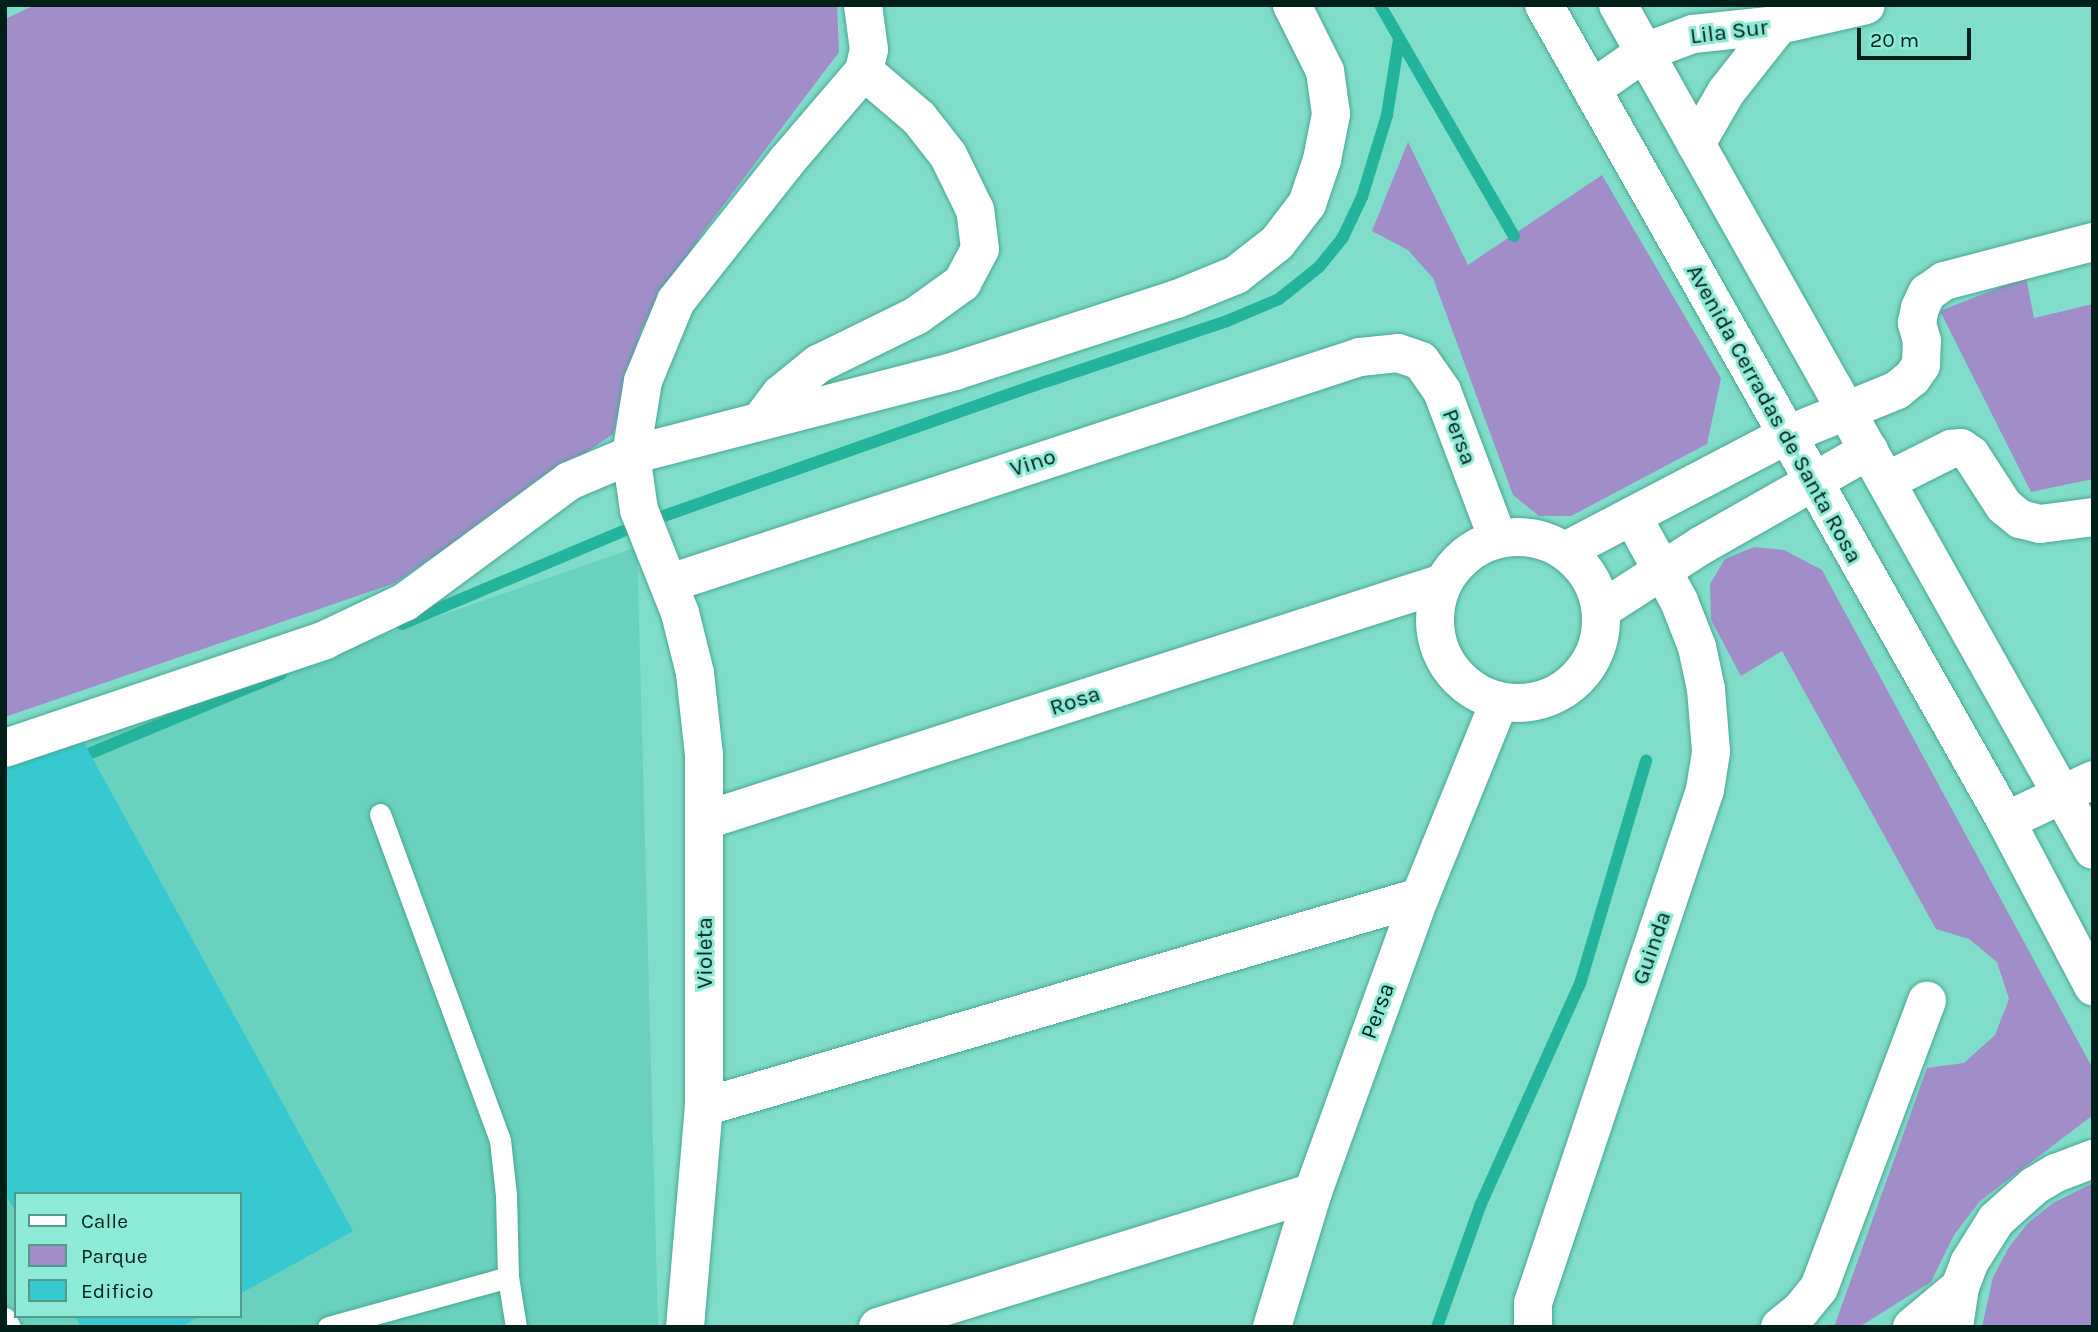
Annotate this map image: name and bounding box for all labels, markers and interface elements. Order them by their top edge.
street label: Lila Sur [1688,14,1770,50]
scale bar [1860,14,1974,58]
text: 20 m [1870,28,1919,52]
street label: Avenida Cerradas de Santa Rosa [1680,260,1868,568]
street label: Persa [1436,405,1482,469]
street label: Vino [1007,443,1059,483]
street label: Rosa [1046,680,1104,722]
street label: Guinda [1627,908,1677,988]
street label: Violeta [691,917,719,989]
street label: Persa [1355,979,1401,1043]
legend [14,1192,242,1318]
text: Calle [81,1209,128,1233]
text: Parque [81,1244,148,1268]
text: Edificio [81,1279,154,1303]

